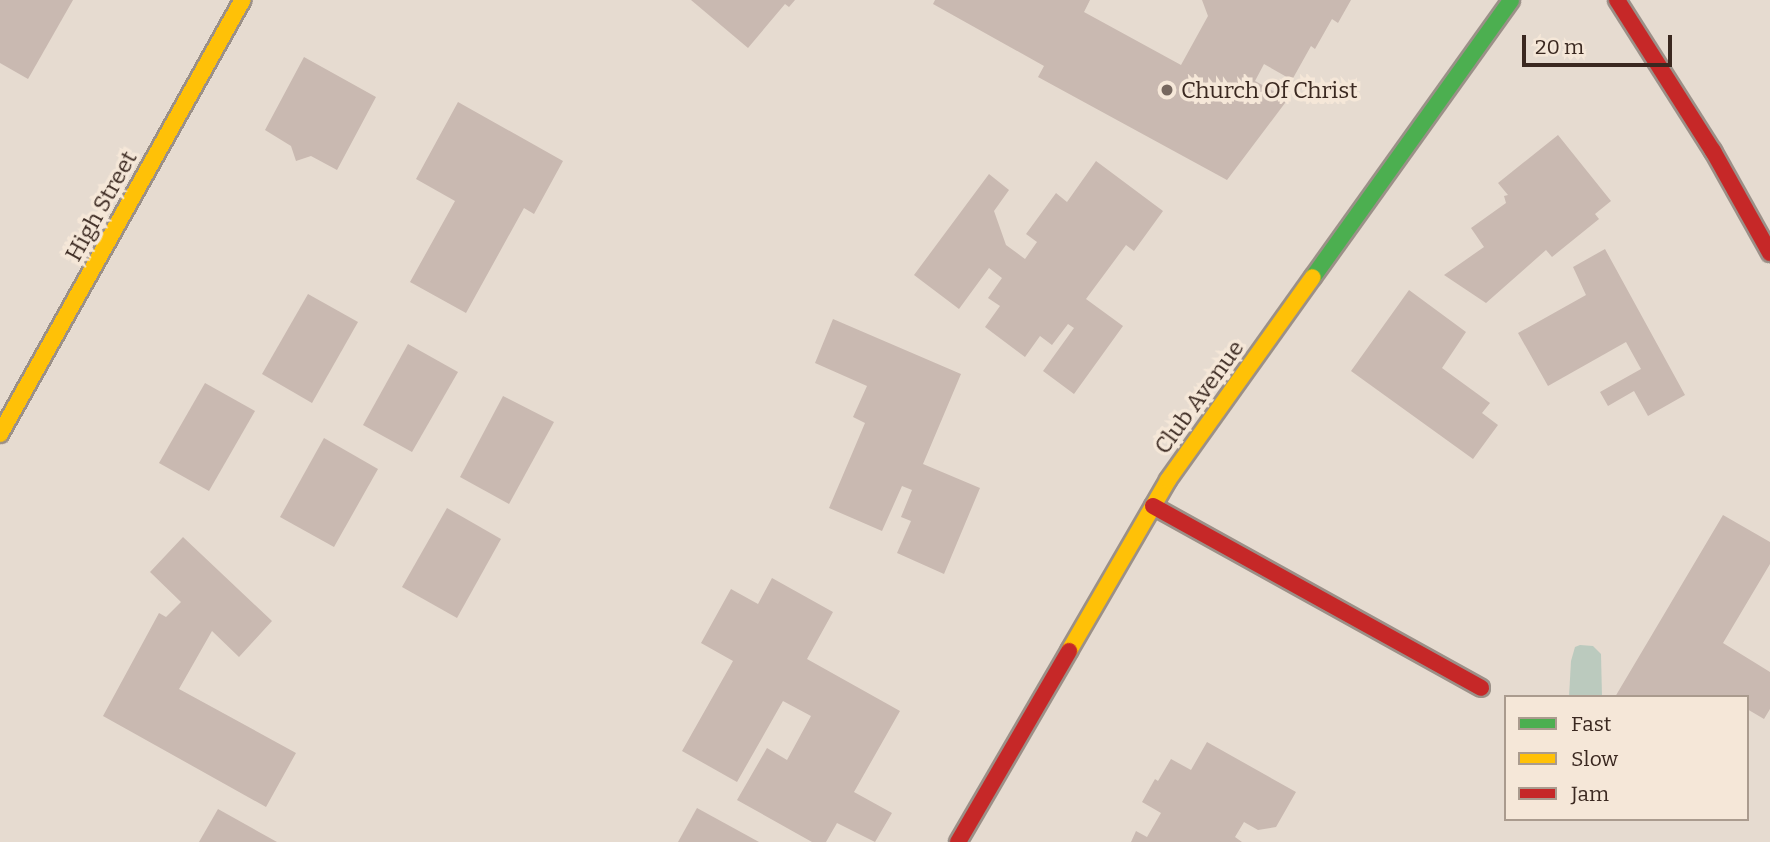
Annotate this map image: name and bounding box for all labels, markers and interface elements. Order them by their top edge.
scale bar [1525,21,1676,65]
text: 20 m [1535,34,1584,60]
place label: Church Of Christ [1181,76,1358,104]
marker: Church Of Christ [1159,82,1175,98]
street label: High Street [59,146,143,266]
street label: Club Avenue [1149,335,1249,459]
legend [1504,695,1749,821]
text: Fast [1571,711,1611,737]
text: Slow [1571,746,1618,772]
text: Jam [1571,781,1609,807]

